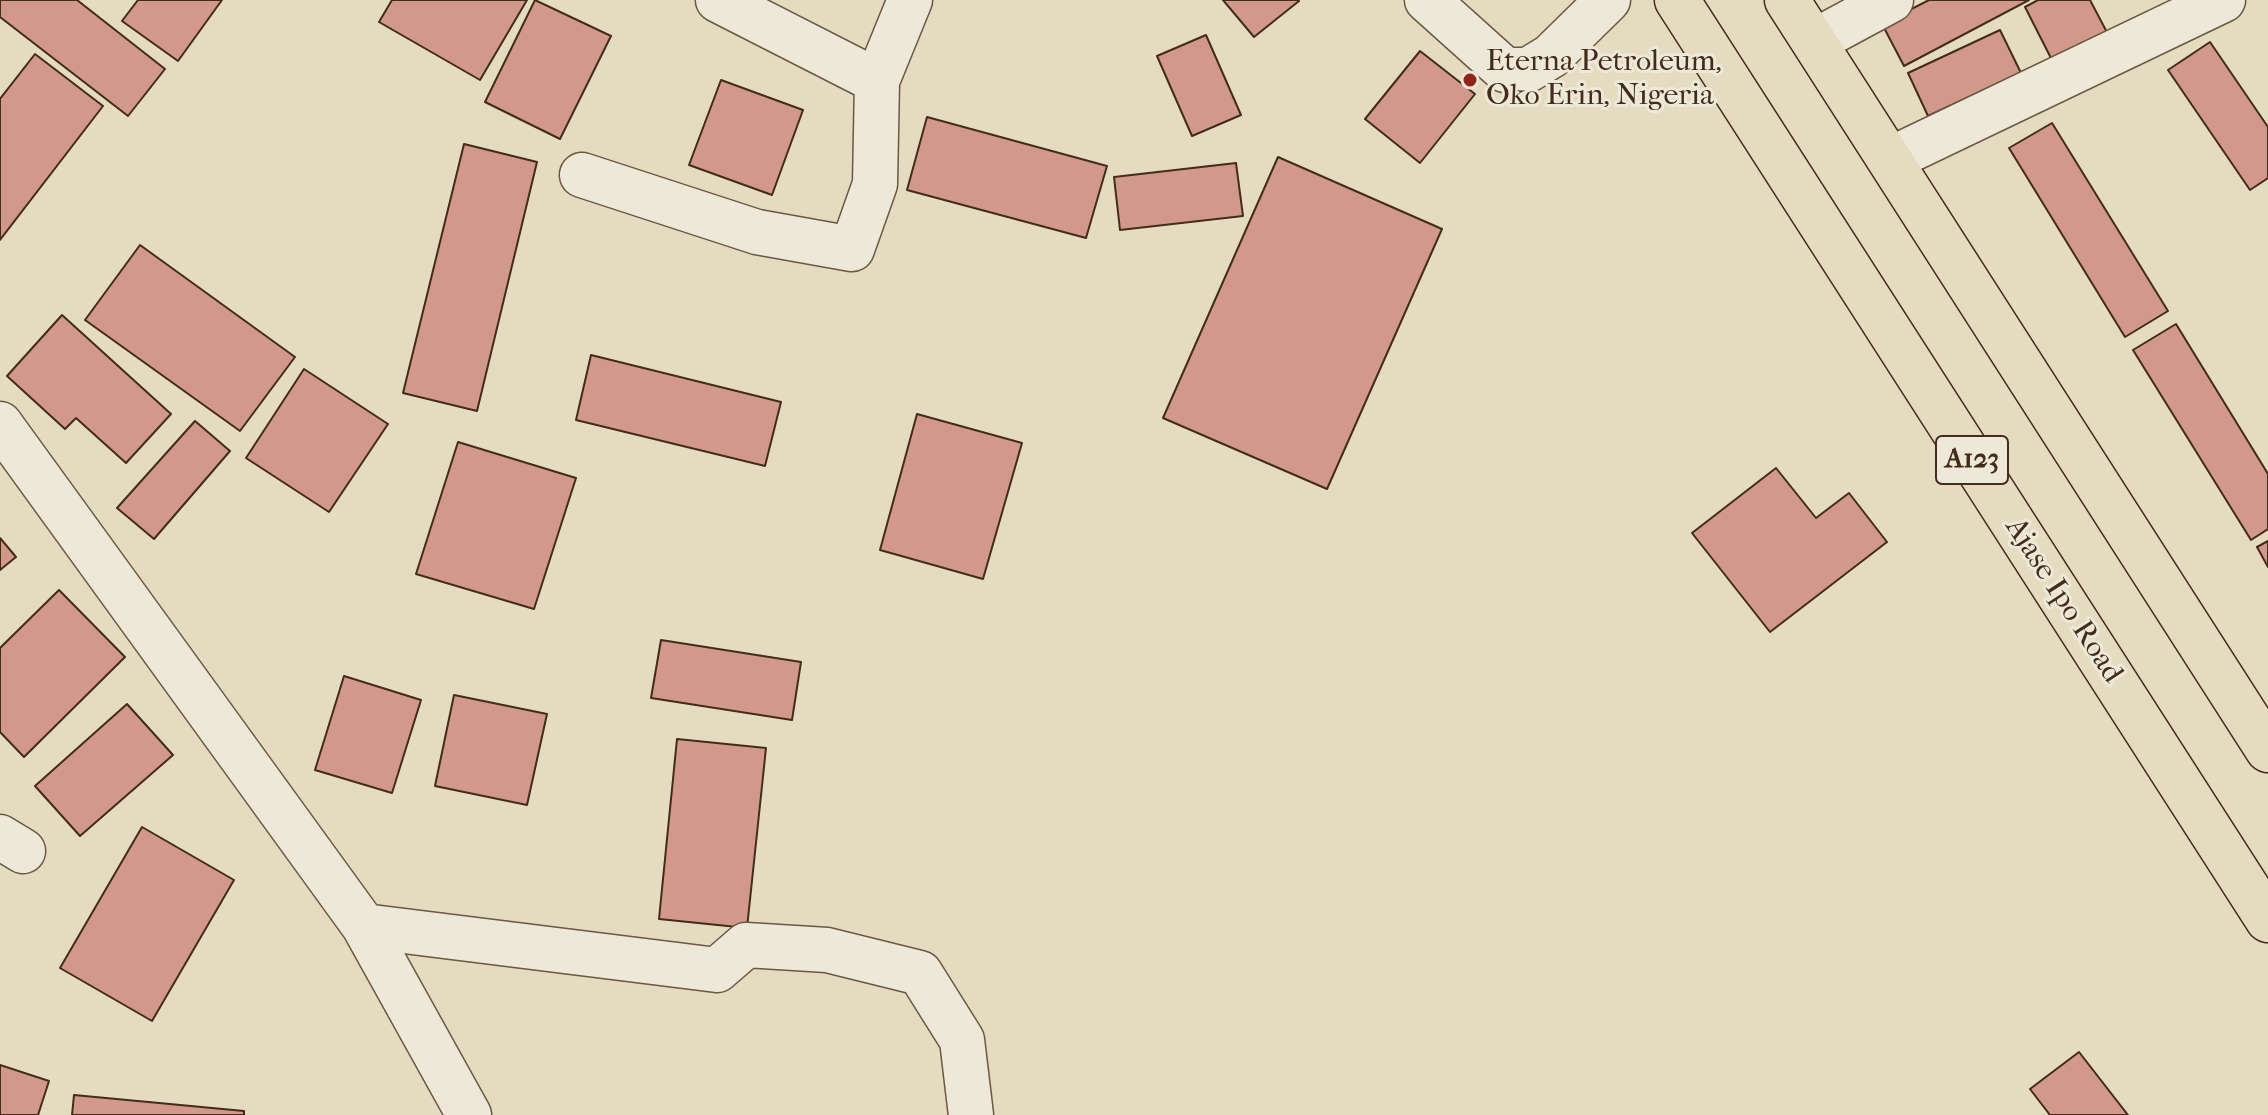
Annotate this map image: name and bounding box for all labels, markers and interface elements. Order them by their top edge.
place label: Eterna Petroleum, Oko Erin, Nigeria [1486,45,1722,116]
marker: Eterna Petroleum, Oko Erin, Nigeria [1461,71,1479,89]
road number: A123 [1936,436,2008,484]
street label: Ajase Ipo Road [1996,512,2130,690]

